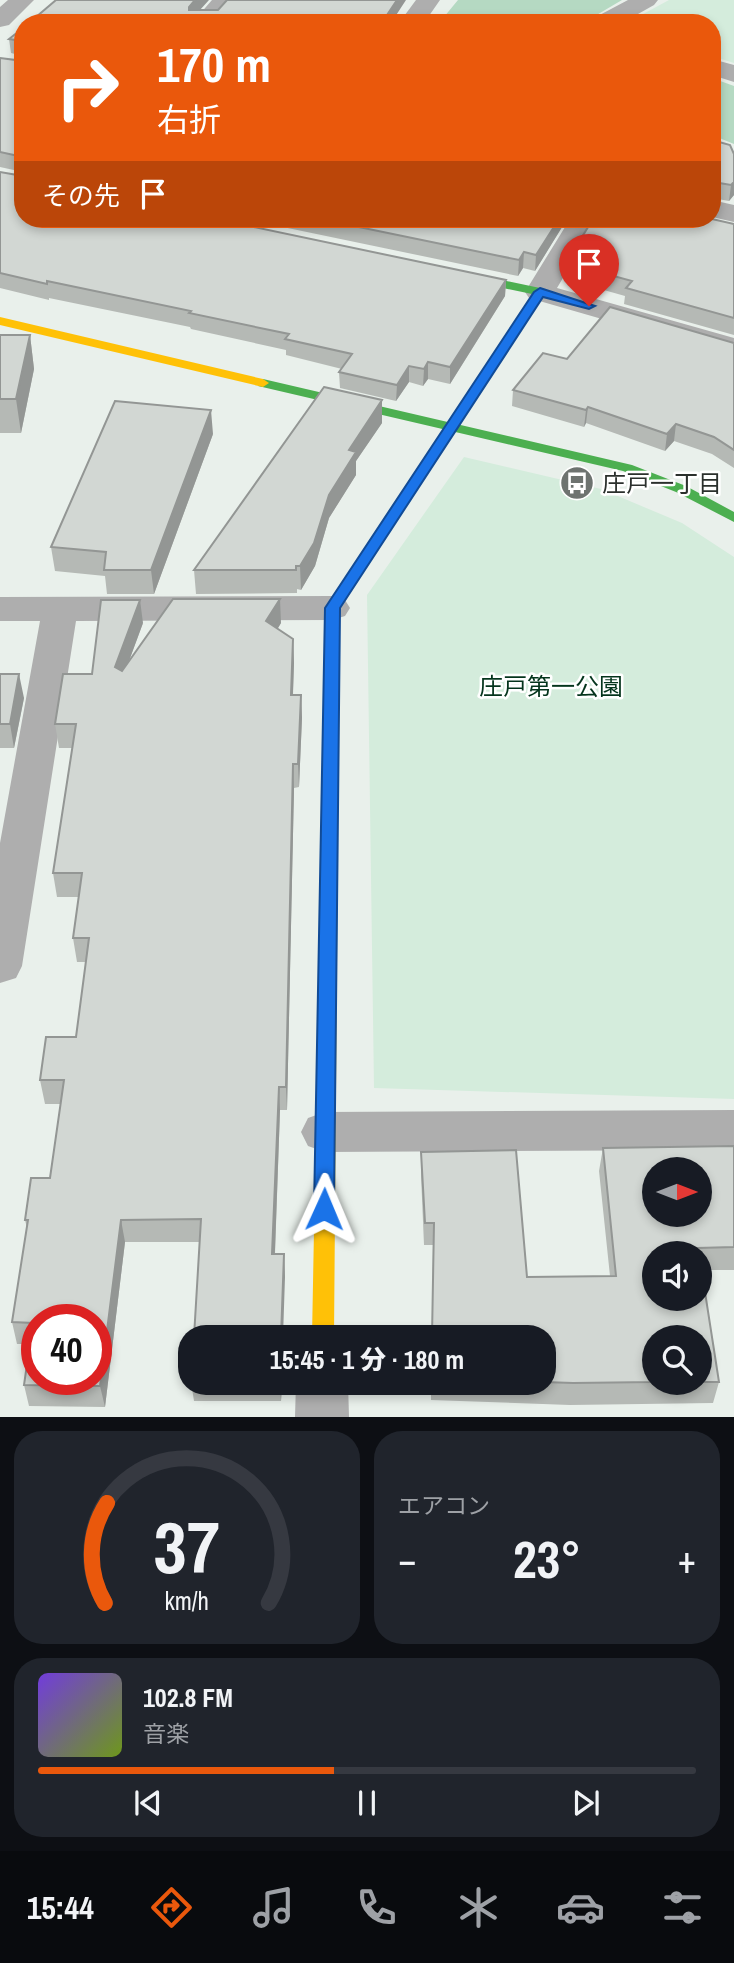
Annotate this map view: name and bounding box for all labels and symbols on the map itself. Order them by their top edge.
pin [559,234,619,306]
bus stop icon: 庄戸一丁目 [558,464,596,502]
place label: 庄戸一丁目 [602,467,722,499]
park label: 庄戸第一公園 [479,670,623,702]
north arrow [642,1157,712,1227]
position arrow [287,1172,361,1246]
speed limit sign: 40 [21,1304,112,1395]

